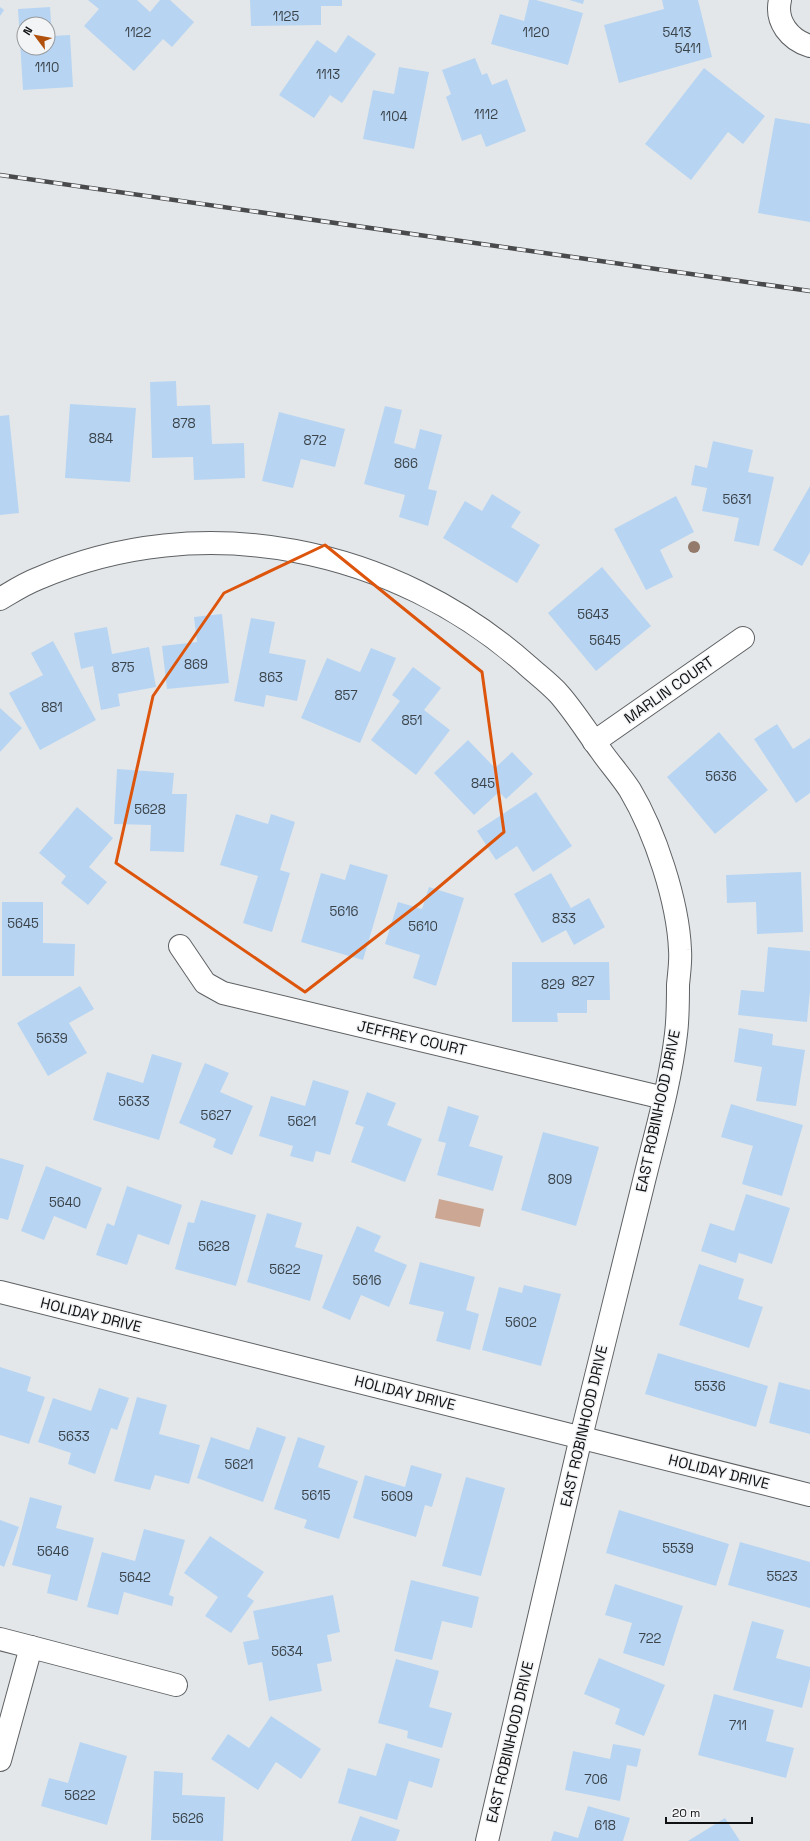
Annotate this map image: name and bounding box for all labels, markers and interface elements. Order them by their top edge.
house number: 1125 [273,8,299,25]
north arrow [16,16,56,56]
text: N [20,24,35,38]
house number: 1122 [125,24,151,41]
house number: 1120 [522,24,550,41]
house number: 5413 [663,24,692,41]
house number: 5411 [675,40,701,57]
house number: 1110 [35,59,59,76]
house number: 1113 [316,66,340,83]
house number: 1112 [474,106,498,123]
house number: 1104 [380,108,408,125]
house number: 878 [172,415,196,432]
house number: 884 [89,430,113,447]
house number: 872 [304,432,327,449]
house number: 866 [394,455,418,472]
house number: 5631 [723,491,751,508]
house number: 5643 [577,606,609,623]
house number: 5645 [589,632,621,649]
street label: MARLIN COURT [620,651,717,728]
house number: 869 [184,656,208,673]
house number: 875 [111,659,135,676]
house number: 863 [259,669,283,686]
house number: 857 [334,687,358,704]
house number: 881 [41,699,63,716]
house number: 851 [401,712,423,729]
house number: 5636 [705,768,737,785]
house number: 845 [471,775,495,792]
house number: 5628 [134,801,166,818]
house number: 5616 [329,903,359,920]
house number: 833 [552,910,576,927]
house number: 5645 [7,915,39,932]
house number: 5610 [408,918,438,935]
house number: 827 [571,973,595,990]
house number: 829 [541,976,565,993]
street label: JEFFREY COURT [355,1016,469,1059]
street label: EAST ROBINHOOD DRIVE [631,1028,684,1194]
house number: 5639 [36,1030,68,1047]
house number: 5633 [118,1093,150,1110]
house number: 5627 [201,1107,231,1124]
house number: 5621 [288,1113,316,1130]
house number: 809 [548,1171,572,1188]
house number: 5640 [49,1194,81,1211]
house number: 5628 [198,1238,230,1255]
house number: 5622 [269,1261,301,1278]
house number: 5616 [352,1272,382,1289]
street label: HOLIDAY DRIVE [39,1293,144,1336]
house number: 5602 [505,1314,537,1331]
street label: EAST ROBINHOOD DRIVE [556,1343,611,1509]
street label: HOLIDAY DRIVE [353,1371,458,1414]
house number: 5536 [694,1378,726,1395]
house number: 5633 [58,1428,90,1445]
street label: HOLIDAY DRIVE [667,1450,772,1493]
house number: 5621 [225,1456,253,1473]
house number: 5615 [302,1487,331,1504]
house number: 5609 [381,1488,413,1505]
house number: 5539 [662,1540,694,1557]
house number: 5646 [37,1543,69,1560]
house number: 5523 [766,1568,798,1585]
house number: 5642 [119,1569,151,1586]
house number: 722 [639,1630,662,1647]
house number: 5634 [271,1643,303,1660]
street label: EAST ROBINHOOD DRIVE [482,1659,537,1825]
house number: 711 [729,1717,747,1734]
house number: 706 [584,1771,608,1788]
house number: 5622 [64,1787,96,1804]
scale bar [666,1799,752,1825]
text: 20 m [672,1805,700,1821]
house number: 5626 [172,1810,204,1827]
house number: 618 [594,1817,616,1834]

